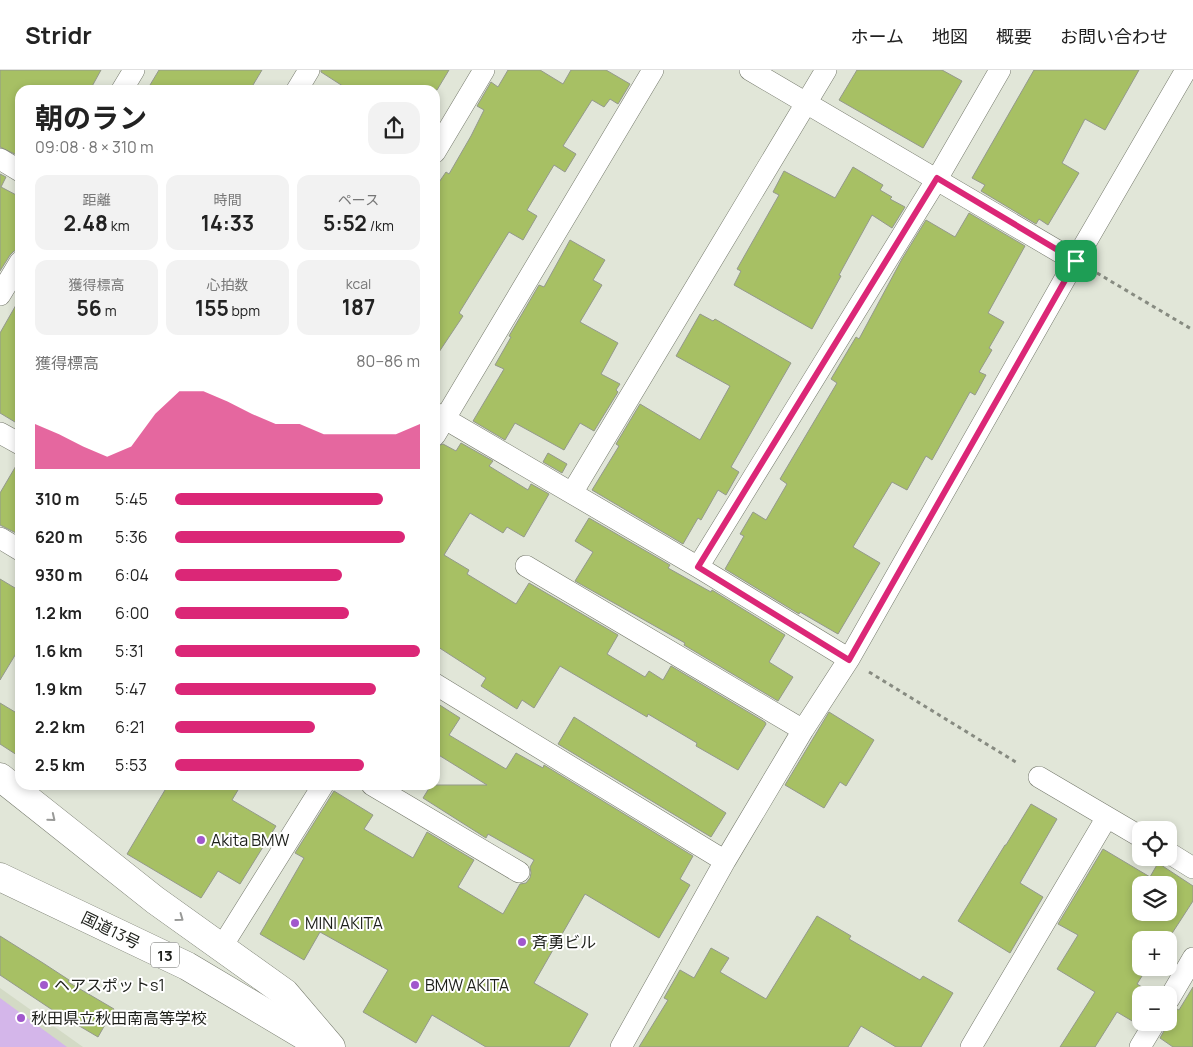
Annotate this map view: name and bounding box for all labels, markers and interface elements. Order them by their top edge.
text: Stridr [25,18,92,51]
text: ホーム [851,24,904,48]
text: 地図 [932,24,968,48]
text: 概要 [996,24,1032,48]
text: お問い合わせ [1060,24,1168,48]
text: 朝のラン [35,98,147,136]
button: share [368,102,420,154]
text: 09:08 · 8 × 310 m [35,136,154,158]
text: 距離 [83,190,111,209]
text: 時間 [214,190,242,209]
text: ペース [338,190,379,209]
text: 2.48 [63,209,108,237]
text: 14:33 [201,209,254,237]
text: 5:52 [323,209,367,237]
text: km [108,216,130,235]
text: /km [367,216,394,235]
pin [1055,240,1097,282]
icon: arrive [1062,247,1090,275]
text: kcal [346,274,371,293]
text: 獲得標高 [69,275,125,294]
text: 心拍数 [207,275,249,294]
text: 187 [342,293,375,321]
text: 56 [76,294,102,322]
text: 155 [195,294,229,322]
text: m [102,301,117,320]
text: bpm [229,301,260,320]
text: 80–86 m [356,350,420,372]
text: 獲得標高 [35,352,99,374]
text: 310 m [35,488,79,510]
text: 5:45 [115,488,148,510]
text: 620 m [35,526,83,548]
text: 5:36 [115,526,148,548]
text: 930 m [35,564,82,586]
text: 6:04 [115,564,149,586]
text: 1.2 km [35,602,82,624]
text: 6:00 [115,602,149,624]
text: 1.6 km [35,640,82,662]
text: 5:31 [115,640,144,662]
text: 1.9 km [35,678,82,700]
text: 5:47 [115,678,147,700]
text: 2.2 km [35,716,85,738]
text: 6:21 [115,716,145,738]
text: 2.5 km [35,754,85,776]
text: 5:53 [115,754,147,776]
one-way arrow [46,812,56,821]
map controls [1132,821,1177,1031]
button: locate [1132,821,1177,866]
place label: Akita BMW [211,829,290,851]
marker: Akita BMW [195,834,207,846]
button: layers [1132,876,1177,921]
street label: 国道13号 [78,906,144,954]
one-way arrow [174,912,184,921]
place label: MINI AKITA [305,912,383,934]
marker: MINI AKITA [289,917,301,929]
place label: 斉勇ビル [532,931,596,953]
button: + [1132,931,1177,976]
marker: 斉勇ビル [516,936,528,948]
road number: 13 [151,942,179,968]
place label: ヘアスポットs1 [54,974,165,996]
place label: BMW AKITA [425,974,509,996]
marker: ヘアスポットs1 [38,979,50,991]
marker: BMW AKITA [409,979,421,991]
button: − [1132,986,1177,1031]
place label: 秋田県立秋田南高等学校 [31,1007,207,1029]
marker: 秋田県立秋田南高等学校 [15,1012,27,1024]

